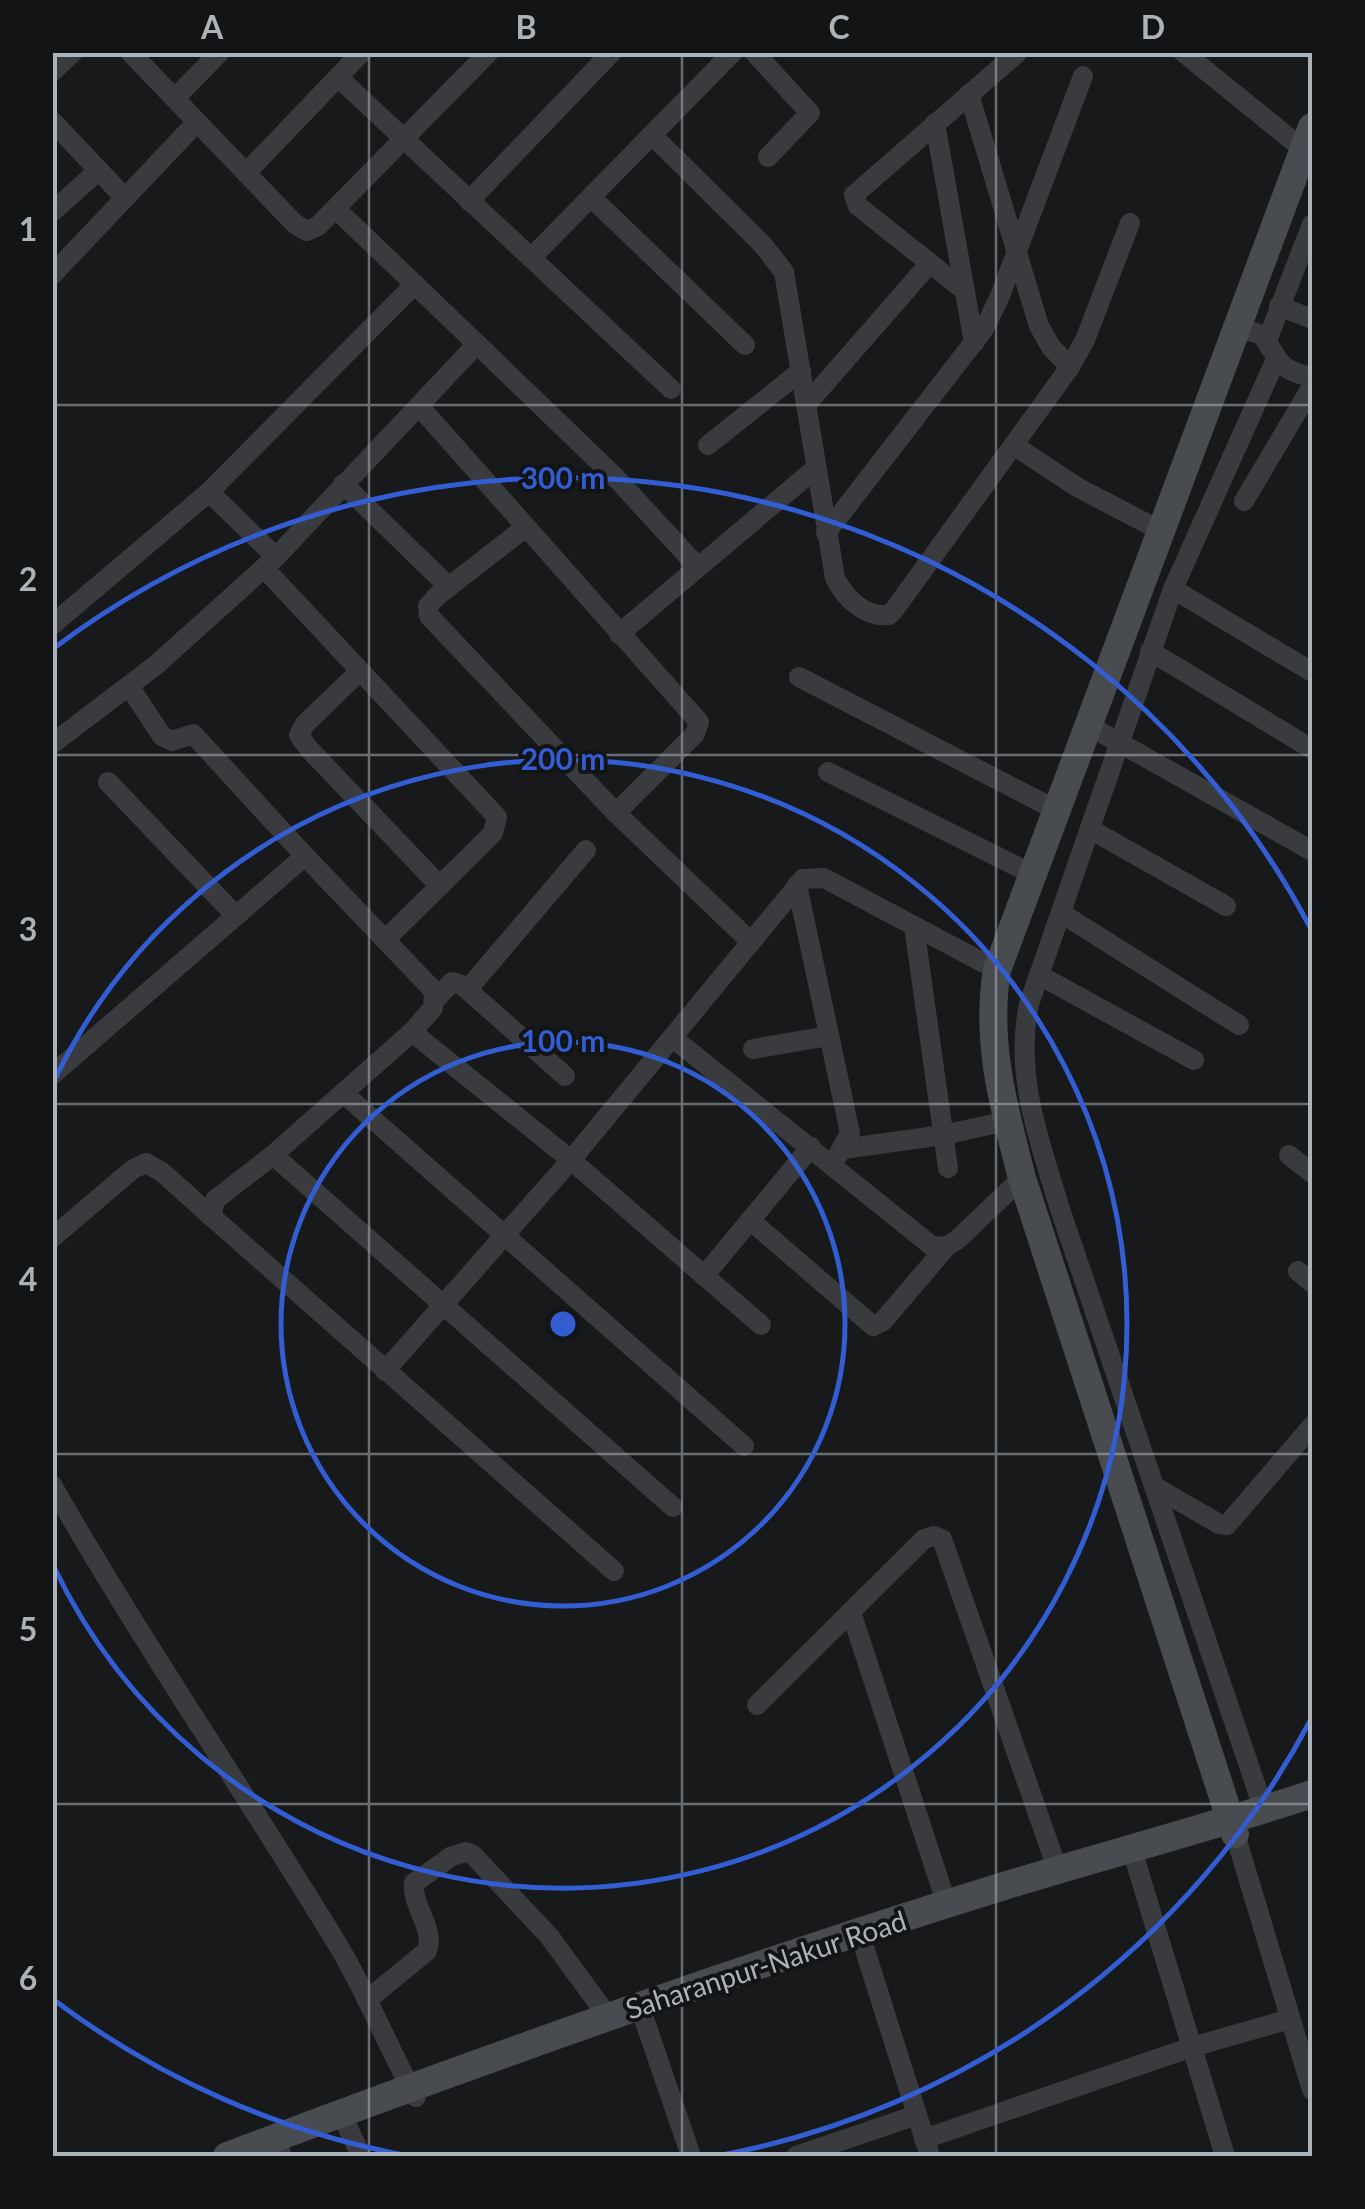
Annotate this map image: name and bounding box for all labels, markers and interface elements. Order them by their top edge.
text: A [200,7,224,46]
text: B [515,7,537,46]
text: C [828,7,850,46]
text: D [1141,7,1165,46]
text: 1 [19,209,37,248]
text: 300 m [521,459,605,495]
text: 2 [19,559,37,598]
text: 200 m [521,740,605,776]
text: 3 [19,909,37,948]
text: 100 m [521,1022,605,1058]
text: 4 [19,1259,37,1298]
centre of rings [545,1306,581,1342]
text: 5 [19,1609,37,1648]
street label: Saharanpur-Nakur Road [621,1903,910,2025]
text: 6 [19,1958,37,1997]

